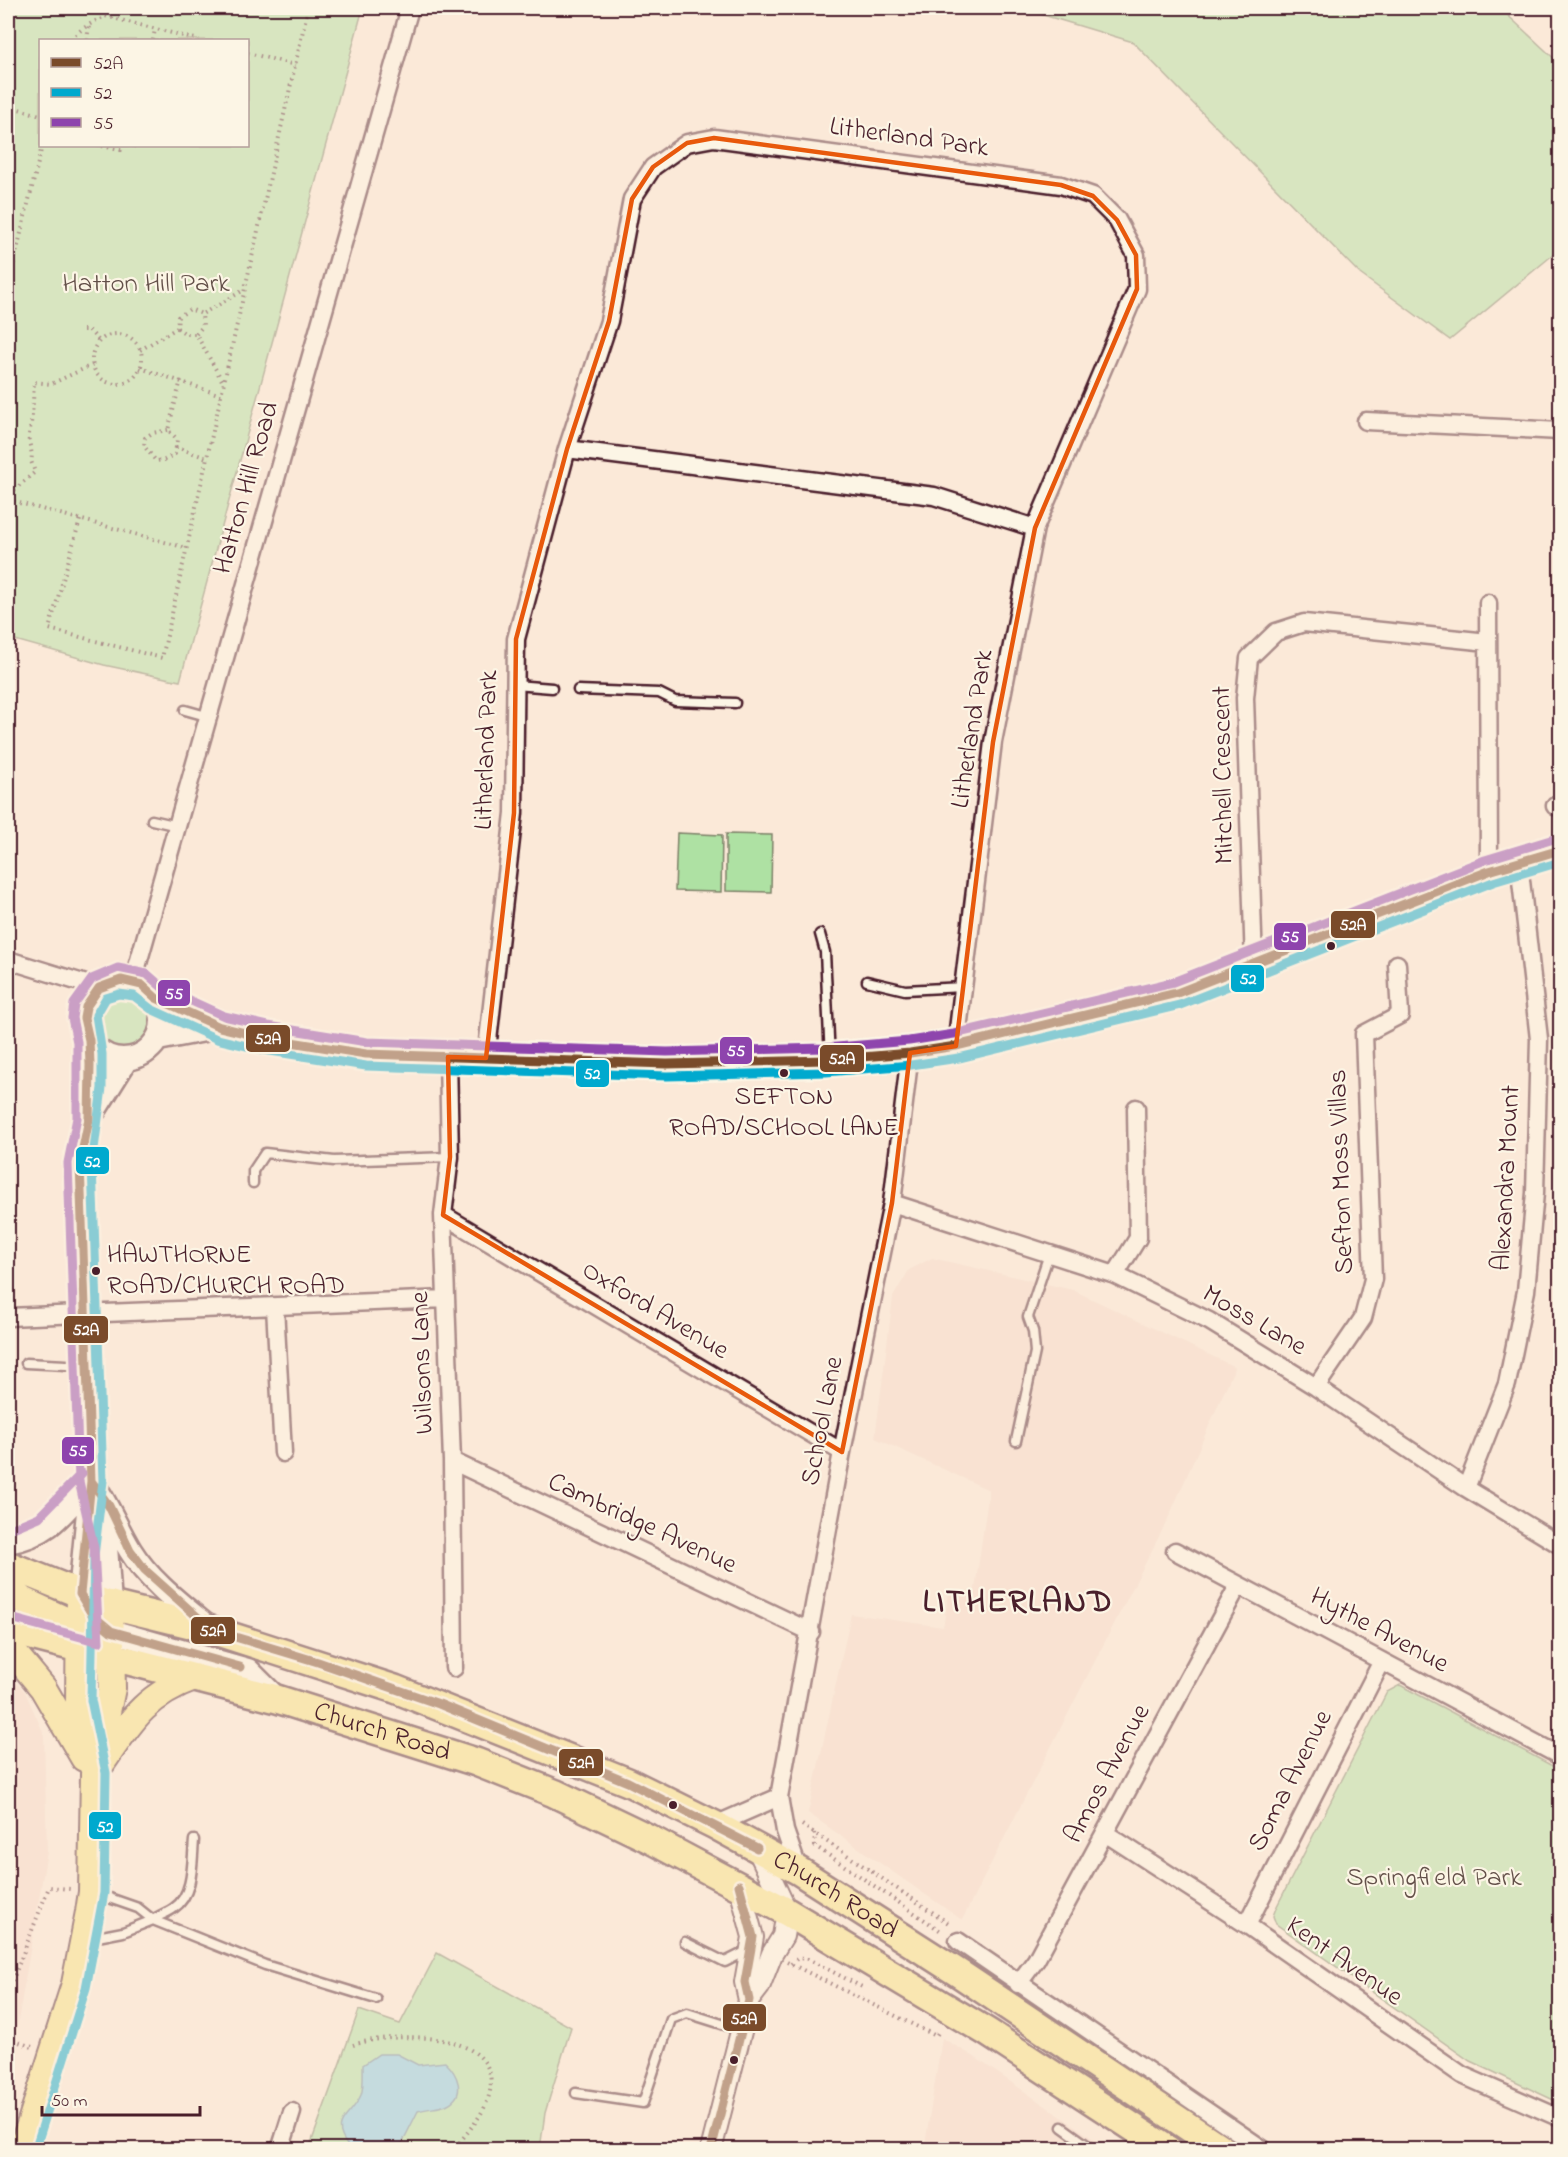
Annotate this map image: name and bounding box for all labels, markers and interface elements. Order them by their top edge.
legend [39,39,249,147]
text: 52A [93,52,123,78]
text: 52 [93,82,112,108]
street label: Litherland Park [827,108,991,168]
text: 55 [93,112,114,138]
park label: Hatton Hill Park [62,265,230,304]
street label: Hatton Hill Road [204,397,290,579]
street label: Litherland Park [941,647,1005,811]
street label: Litherland Park [465,669,509,831]
street label: Mitchell Crescent [1203,685,1245,865]
line badge: 52A [1330,910,1376,939]
text: 52A [1340,914,1367,938]
line badge: 55 [1273,922,1307,951]
text: 55 [1281,926,1300,950]
unlabelled marker [1325,940,1337,952]
line badge: 52 [1230,964,1265,993]
text: 52 [1239,968,1257,992]
line badge: 55 [157,979,191,1007]
text: 55 [165,983,184,1007]
line badge: 52A [245,1024,291,1053]
text: 52A [255,1028,282,1052]
line badge: 55 [719,1036,753,1065]
text: 55 [727,1040,746,1064]
line badge: 52A [819,1044,865,1073]
text: 52A [829,1048,856,1072]
line badge: 52 [575,1059,610,1088]
text: 52 [583,1063,601,1087]
marker: SEFTON ROAD/SCHOOL LANE [778,1067,790,1079]
street label: Sefton Moss Villas [1319,1069,1365,1275]
place label: SEFTON ROAD/SCHOOL LANE [669,1079,899,1148]
street label: Alexandra Mount [1483,1084,1531,1272]
line badge: 52 [75,1146,110,1175]
text: 52 [83,1151,101,1175]
place label: HAWTHORNE ROAD/CHURCH ROAD [107,1237,345,1306]
street label: Oxford Avenue [574,1252,737,1371]
marker: HAWTHORNE ROAD/CHURCH ROAD [90,1265,102,1277]
street label: Moss Lane [1195,1275,1314,1367]
street label: Wilsons Lane [401,1290,445,1435]
line badge: 52A [63,1315,109,1344]
text: 52A [73,1319,100,1343]
street label: School Lane [791,1352,855,1489]
line badge: 55 [61,1436,95,1465]
text: 55 [69,1440,88,1464]
street label: Cambridge Avenue [541,1463,744,1585]
street label: Hythe Avenue [1303,1578,1456,1684]
district label: LITHERLAND [923,1579,1113,1627]
line badge: 52A [190,1616,236,1645]
text: 52A [200,1620,227,1644]
street label: Church Road [309,1692,456,1772]
street label: Amos Avenue [1055,1697,1162,1851]
street label: Soma Avenue [1239,1703,1344,1859]
line badge: 52A [558,1748,604,1777]
text: 52A [568,1752,595,1776]
unlabelled marker [667,1799,679,1811]
line badge: 52 [88,1811,122,1840]
text: 52 [96,1816,114,1840]
street label: Church Road [766,1841,906,1949]
park label: Springfield Park [1346,1859,1522,1898]
street label: Kent Avenue [1277,1907,1411,2017]
line badge: 52A [722,2003,767,2032]
text: 52A [731,2008,758,2032]
unlabelled marker [728,2054,740,2066]
scale bar [42,2079,200,2117]
text: 50 m [51,2089,88,2115]

